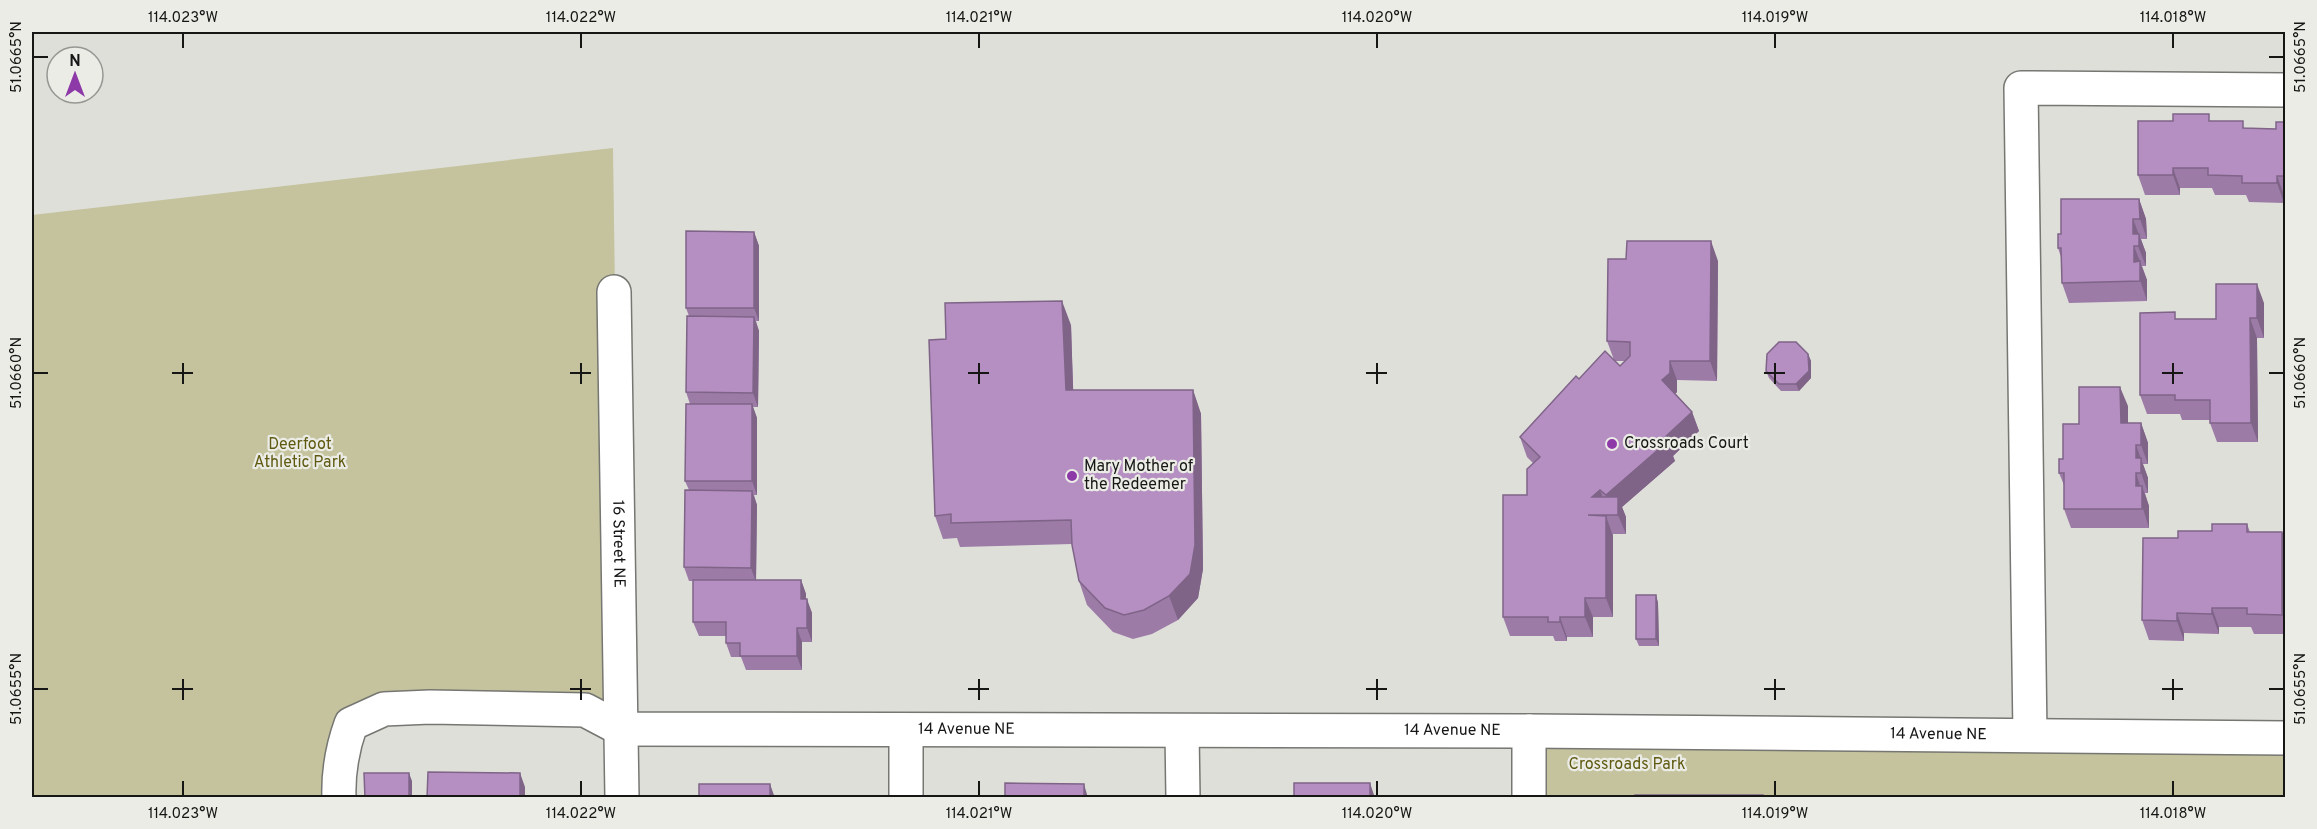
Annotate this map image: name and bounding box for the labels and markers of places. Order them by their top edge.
place label: Crossroads Court [1624,434,1749,454]
marker: Crossroads Court [1605,437,1619,451]
place label: Mary Mother of the Redeemer [1084,457,1194,495]
marker: Mary Mother of the Redeemer [1065,469,1079,483]

